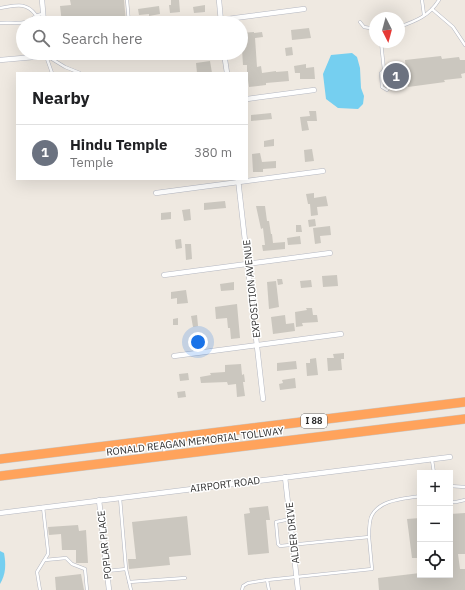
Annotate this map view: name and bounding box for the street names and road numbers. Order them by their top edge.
street label: EXPOSITION AVENUE [240,239,263,339]
road number: I 88 [301,414,327,428]
street label: RONALD REAGAN MEMORIAL TOLLWAY [106,424,285,459]
street label: AIRPORT ROAD [189,474,261,495]
street label: ALDER DRIVE [283,501,302,564]
street label: POPLAR PLACE [94,510,115,580]

